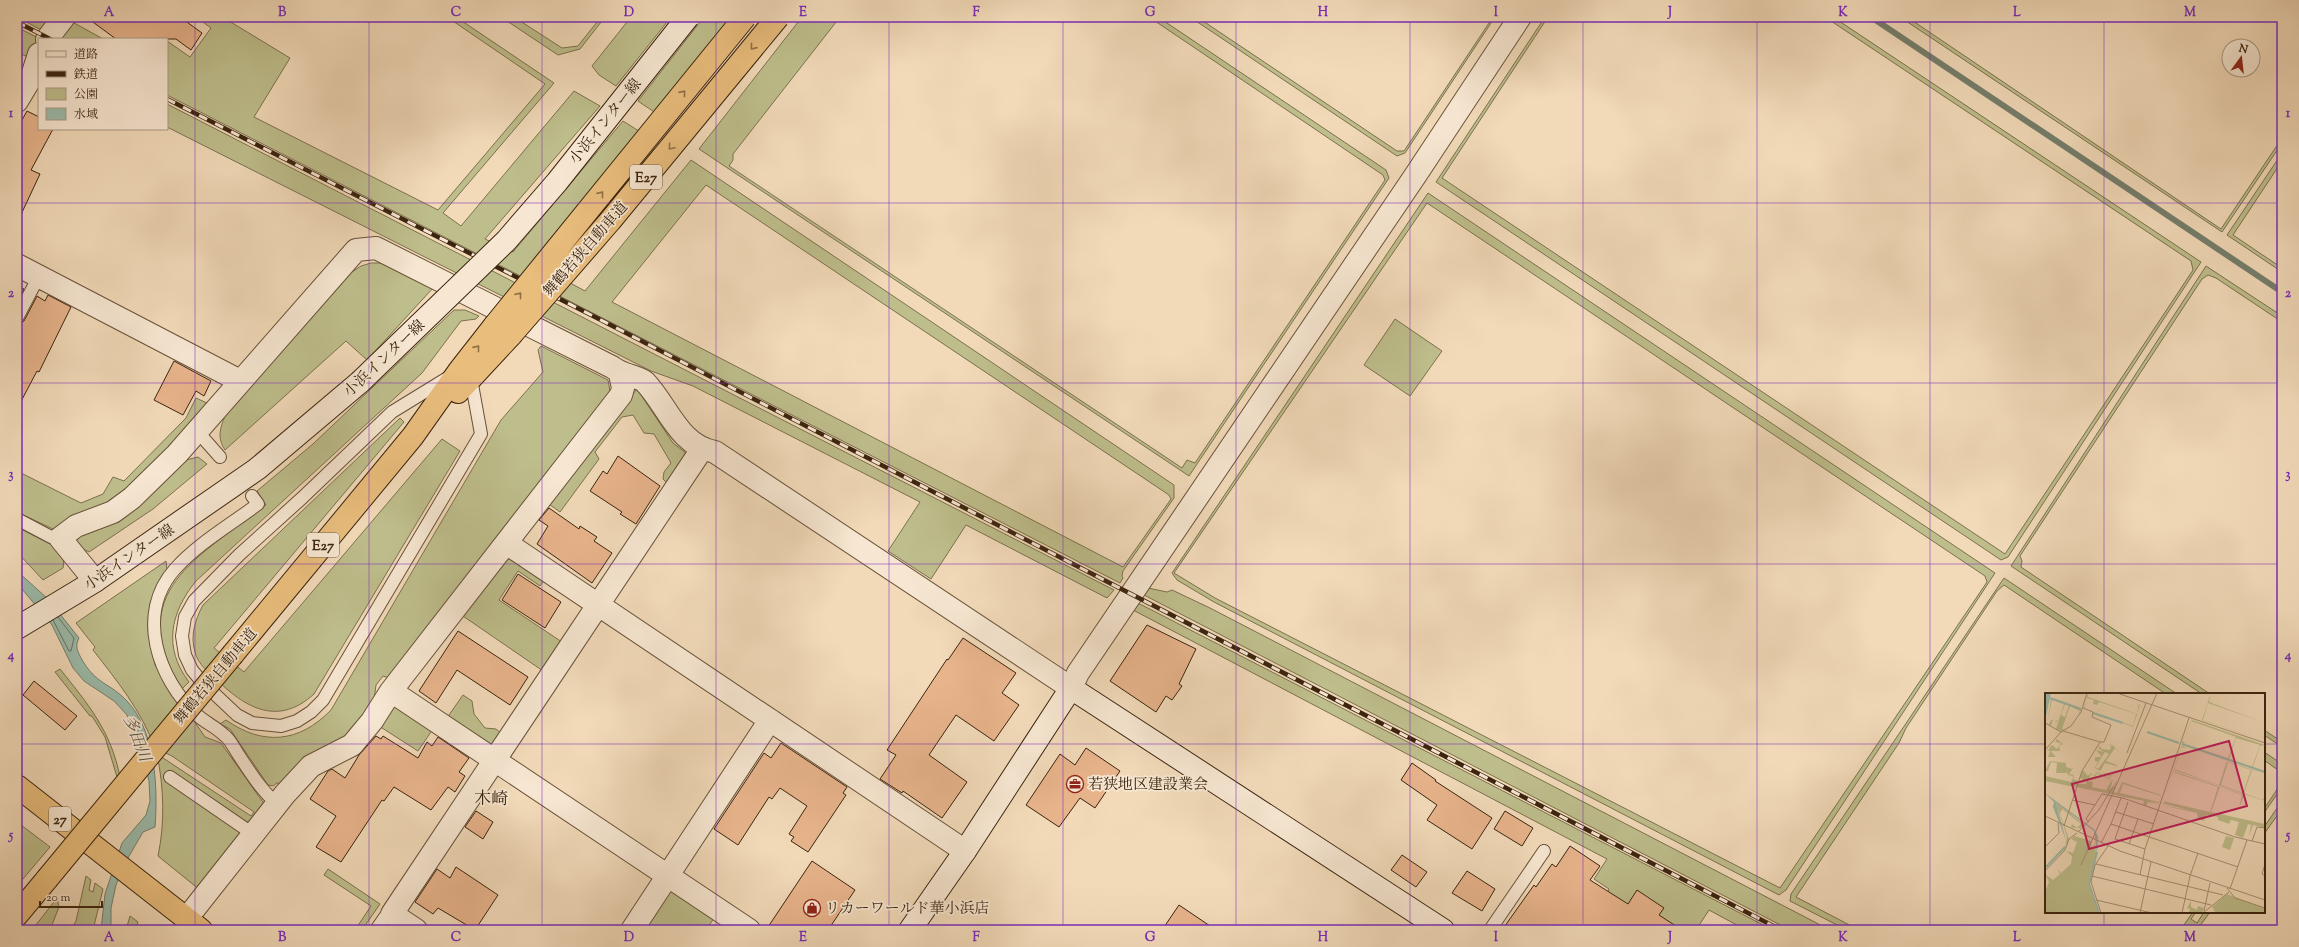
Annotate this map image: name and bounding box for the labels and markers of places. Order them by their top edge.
office icon: 若狭地区建設業会 [1065,774,1085,794]
place label: 若狭地区建設業会 [1088,775,1208,796]
shop icon: リカーワールド華小浜店 [802,898,822,918]
place label: リカーワールド華小浜店 [825,899,990,920]

